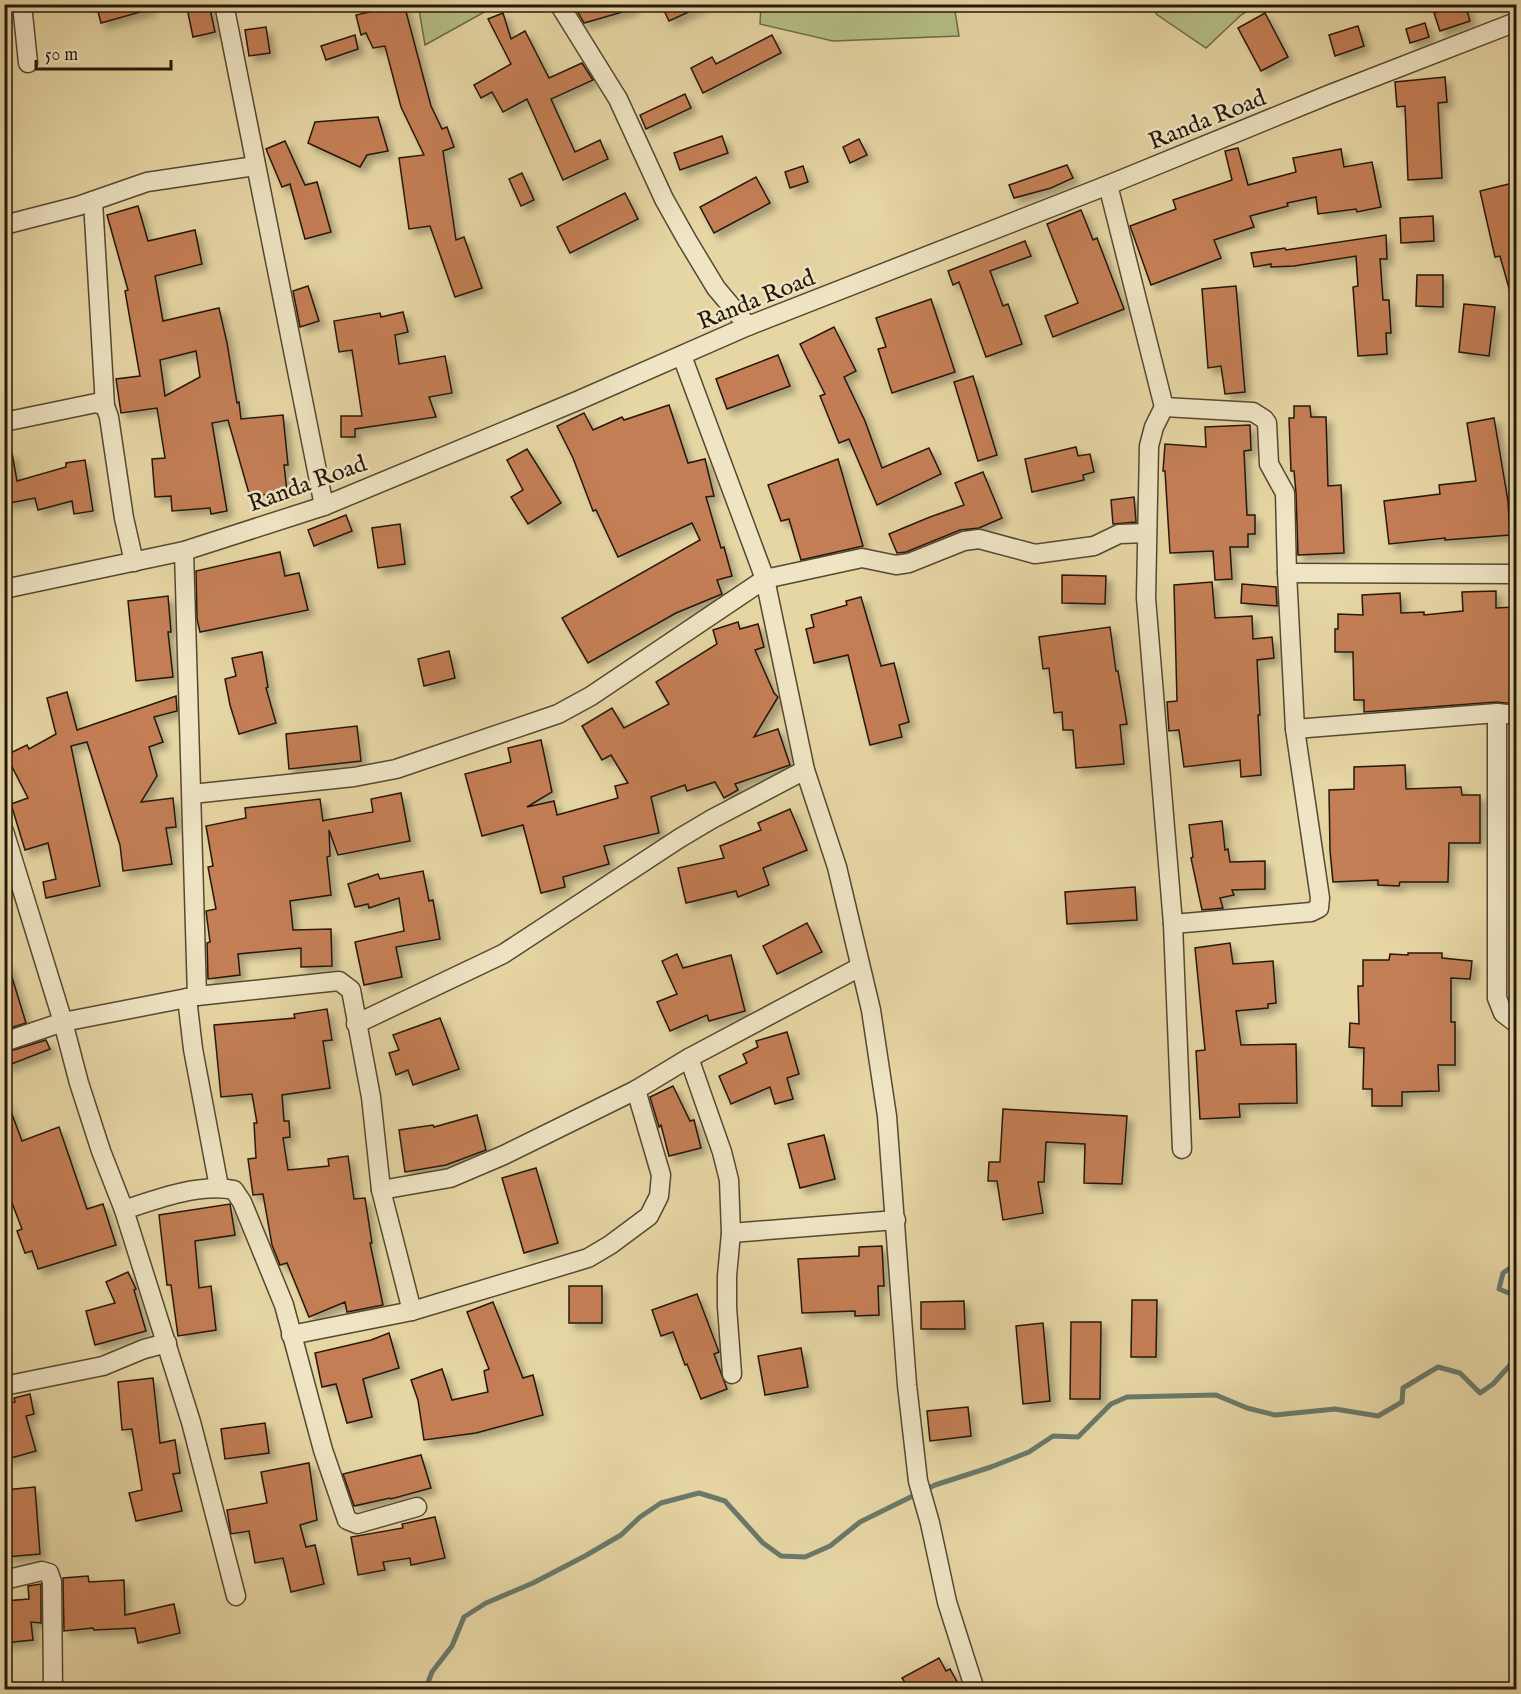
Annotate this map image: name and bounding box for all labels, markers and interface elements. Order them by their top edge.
scale bar [36,33,171,71]
text: 50 m [45,44,78,67]
street label: Randa Road [1144,83,1271,158]
street label: Randa Road [693,263,820,338]
street label: Randa Road [244,449,371,520]

